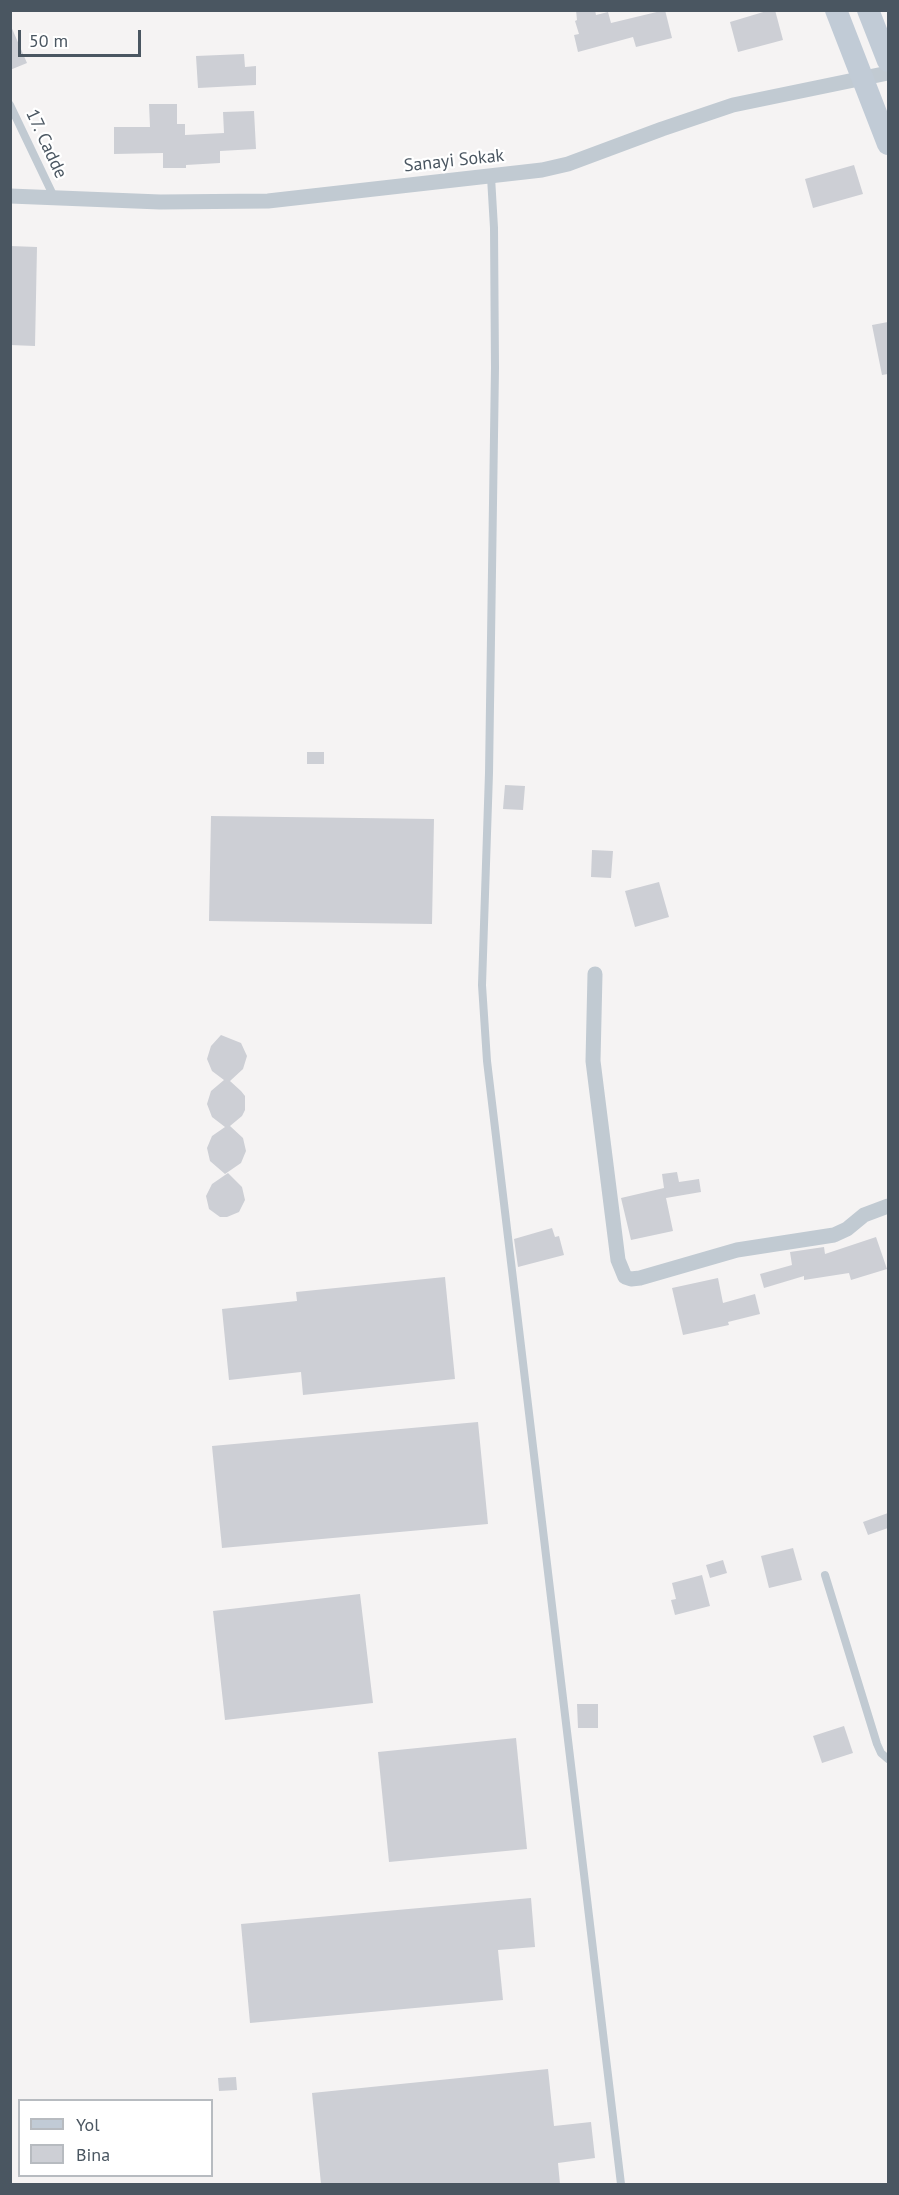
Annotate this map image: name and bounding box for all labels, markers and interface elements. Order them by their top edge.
scale bar [21,18,144,56]
text: 50 m [29,29,68,52]
street label: 17. Cadde [21,106,71,182]
street label: Sanayi Sokak [403,145,505,177]
legend [18,2099,213,2177]
text: Yol [76,2113,99,2136]
text: Bina [76,2143,110,2166]

